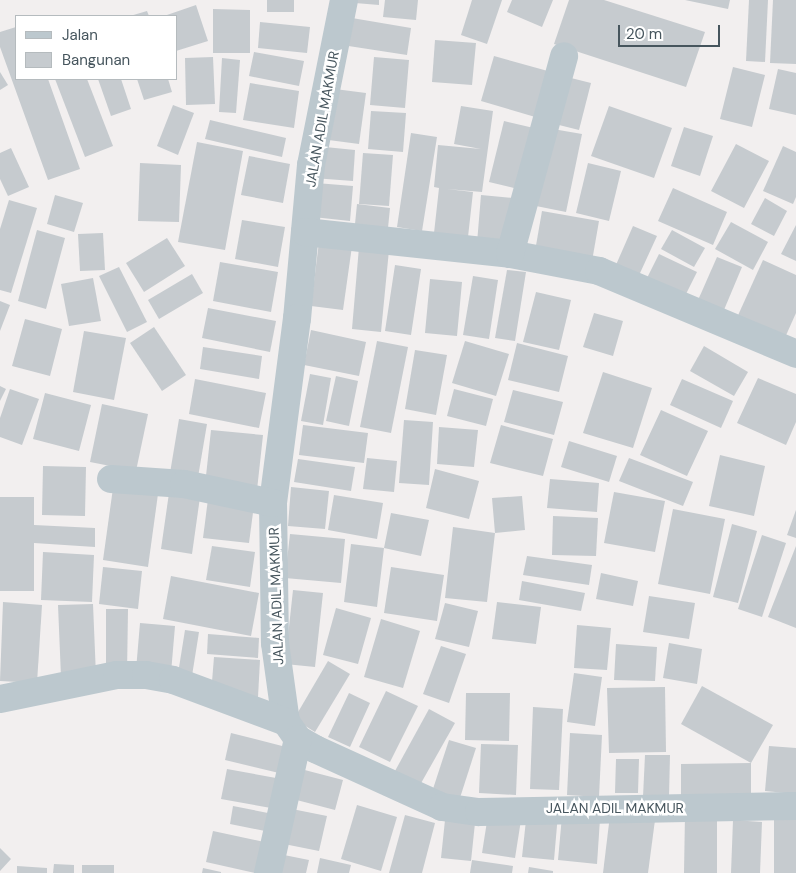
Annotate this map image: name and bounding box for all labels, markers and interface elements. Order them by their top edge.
legend [15,15,178,80]
scale bar [621,15,724,47]
text: 20 m [626,24,662,44]
text: Jalan [62,25,98,45]
text: Bangunan [62,50,130,70]
street label: JALAN ADIL MAKMUR [302,50,342,188]
street label: JALAN ADIL MAKMUR [265,527,287,665]
street label: JALAN ADIL MAKMUR [546,800,684,816]

